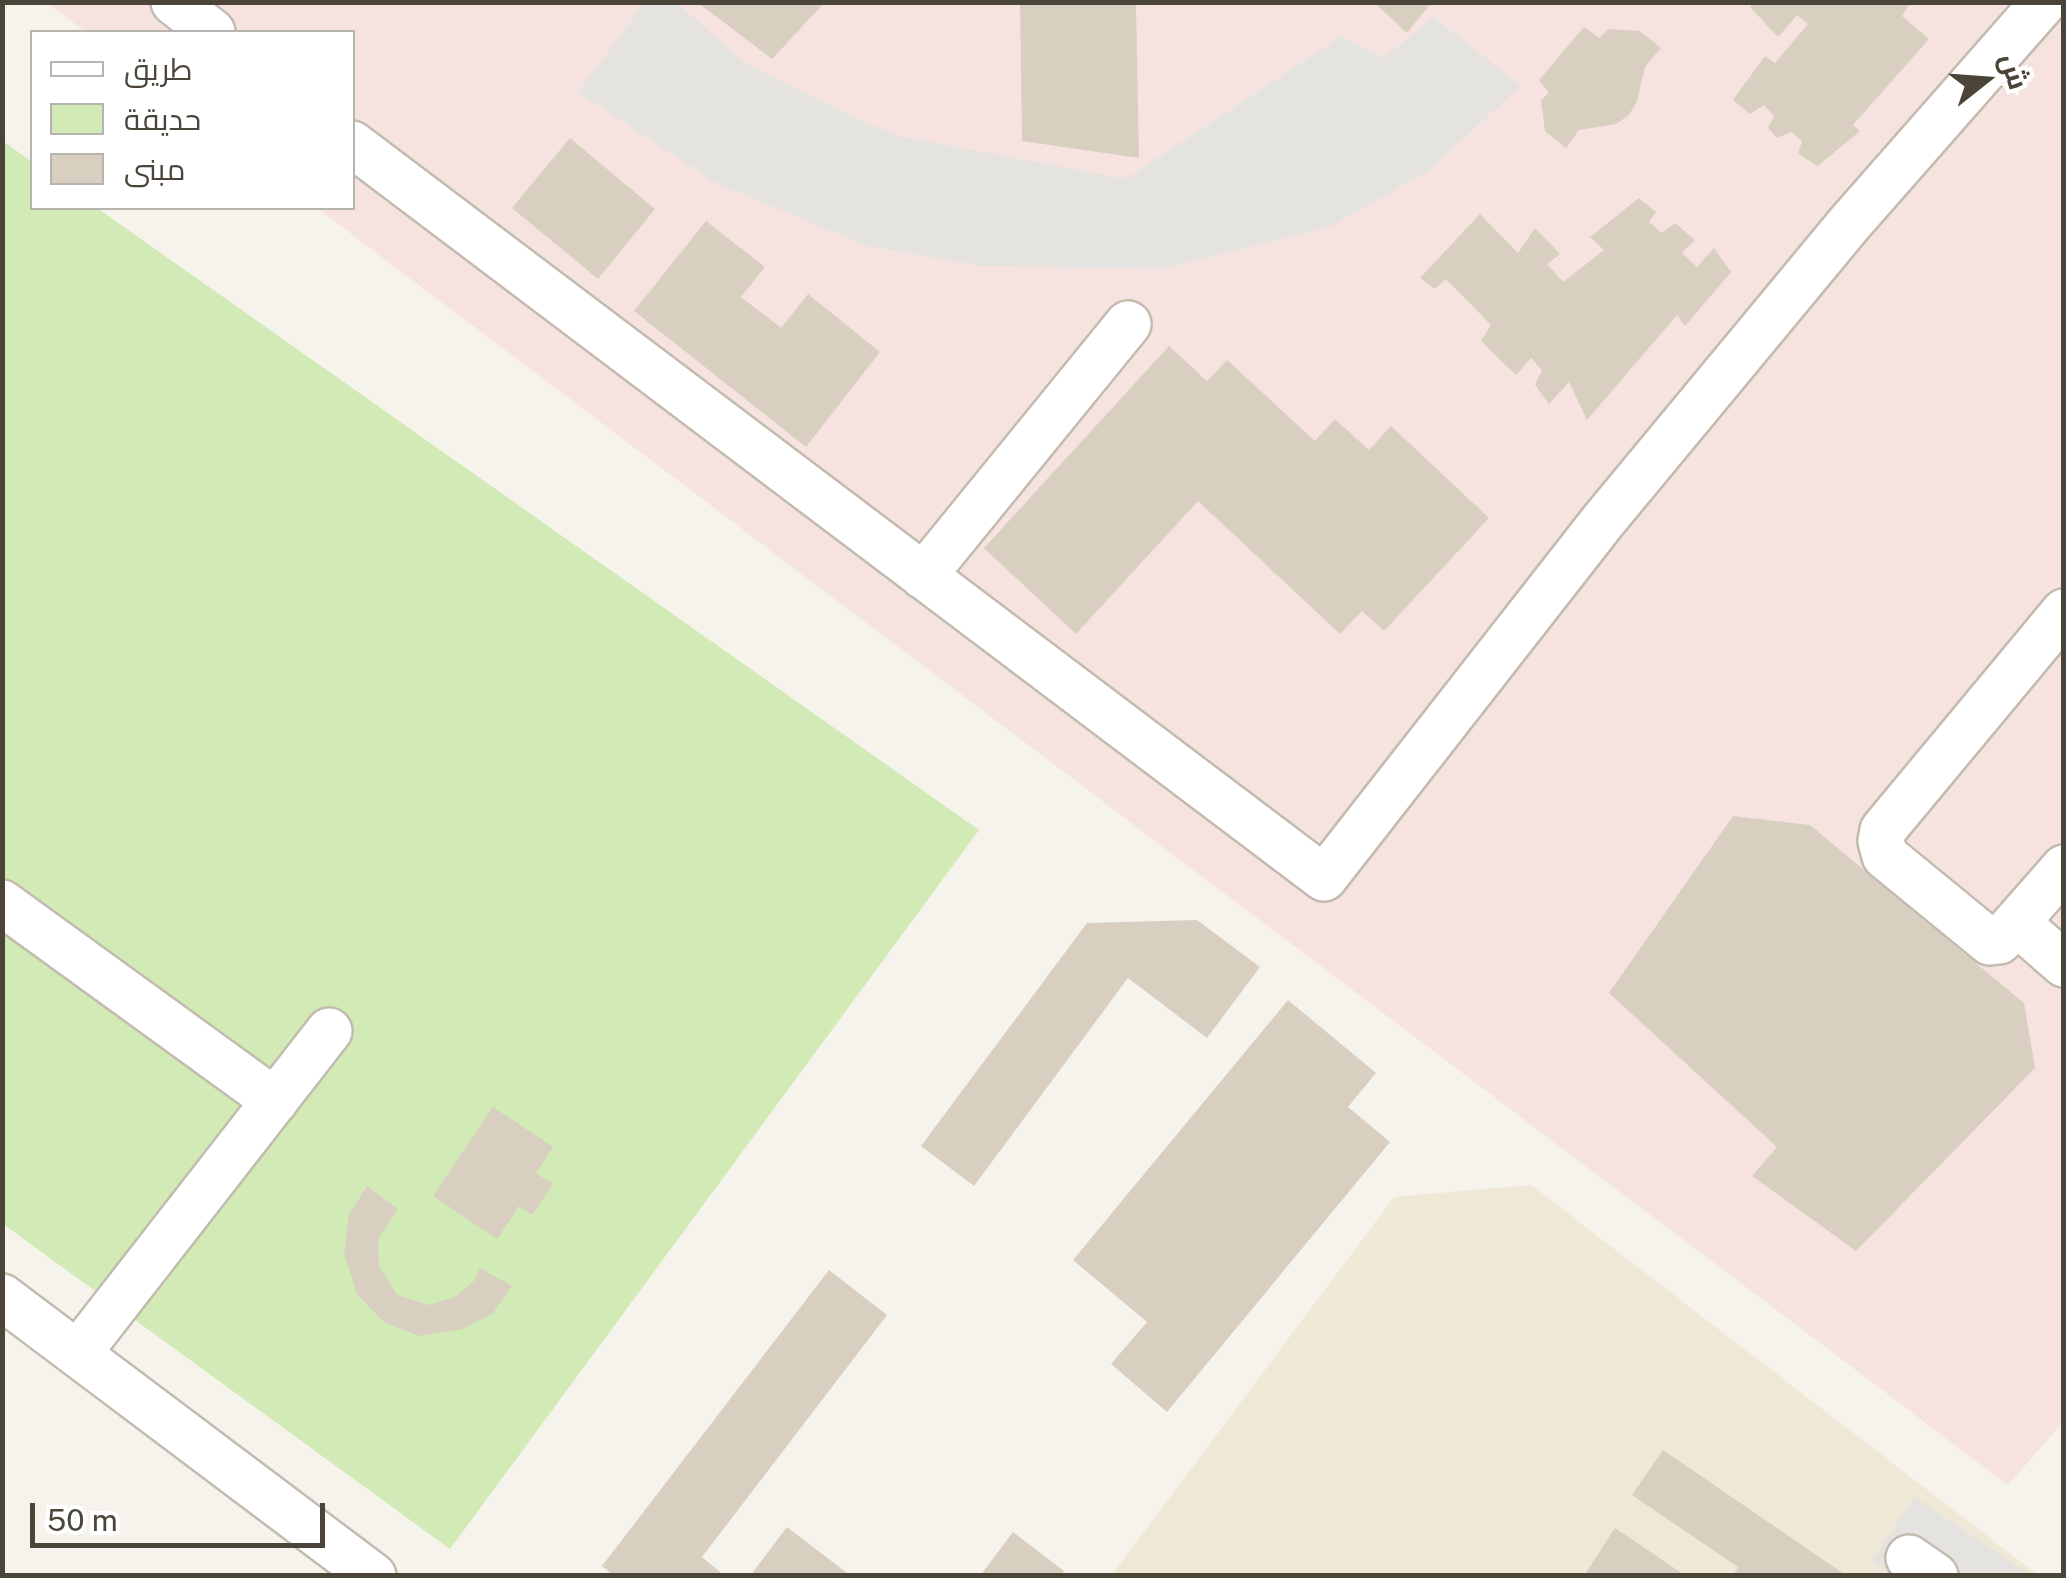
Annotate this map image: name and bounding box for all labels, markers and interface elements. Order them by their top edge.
legend [30,30,355,210]
north arrow [1936,30,2036,130]
text: ش [1994,49,2036,93]
text: طريق [124,51,193,87]
text: حديقة [124,101,201,137]
text: مبنى [124,151,185,187]
scale bar [35,1483,330,1545]
text: 50 m [47,1502,118,1538]

